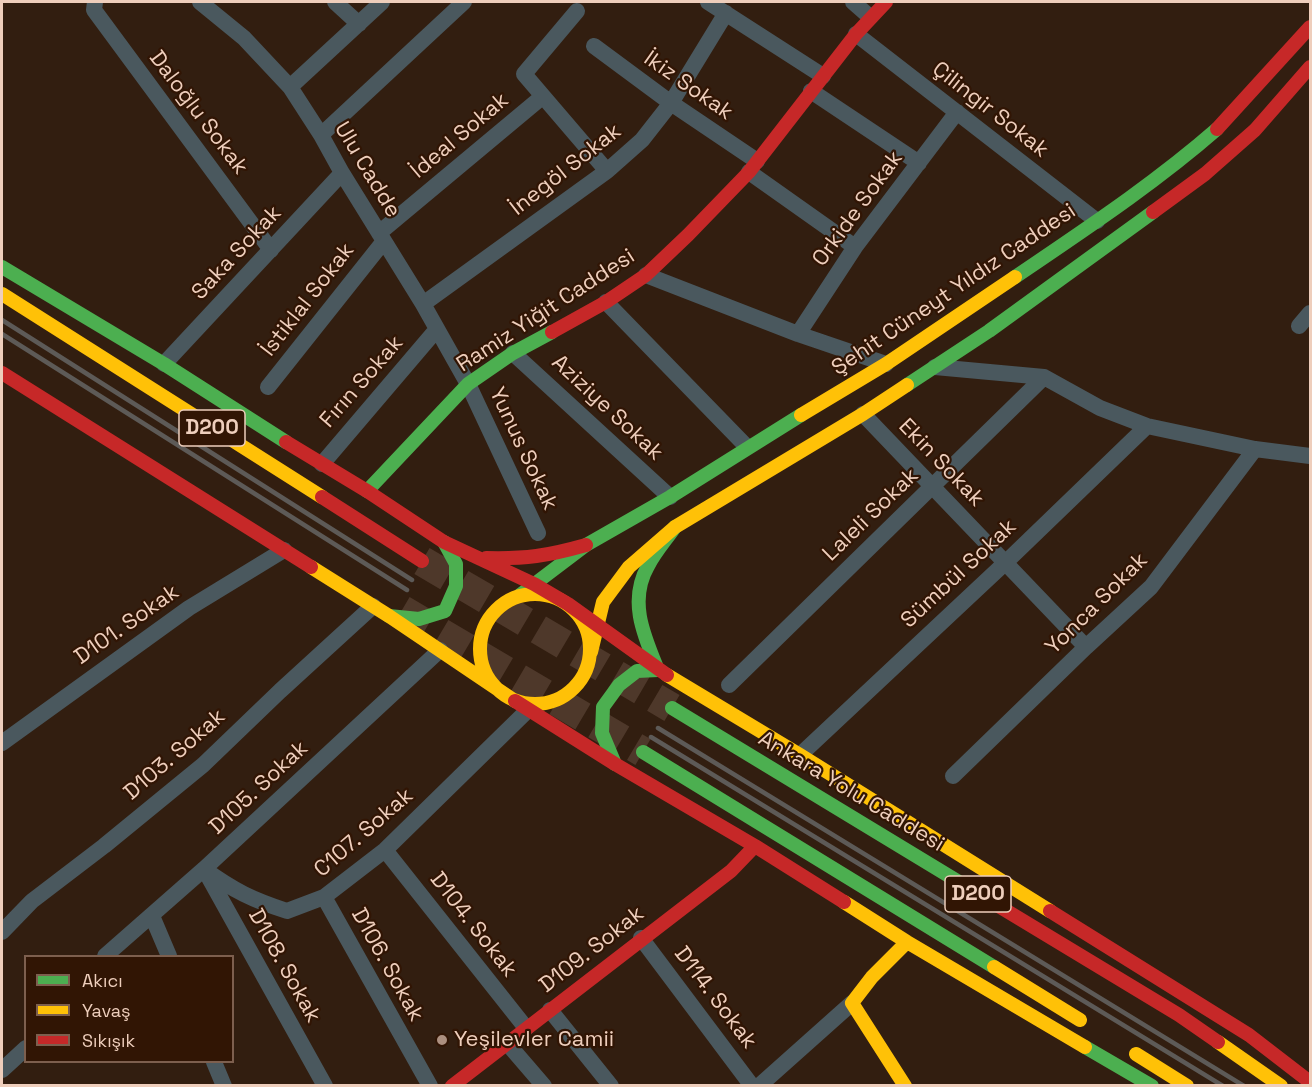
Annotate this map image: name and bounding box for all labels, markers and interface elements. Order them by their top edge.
street label: Daloğlu Sokak [143,46,253,180]
street label: İkiz Sokak [638,46,738,126]
street label: Çilingir Sokak [927,56,1053,164]
street label: İdeal Sokak [406,88,514,184]
street label: Ulu Cadde [328,117,406,223]
street label: İnegöl Sokak [505,118,627,222]
street label: Orkide Sokak [807,146,909,272]
street label: Şehit Cüneyt Yıldız Caddesi [827,198,1081,382]
street label: Saka Sokak [187,200,287,306]
street label: İstiklal Sokak [256,238,360,362]
street label: Ramiz Yiğit Caddesi [452,244,640,378]
street label: Fırın Sokak [315,331,409,433]
street label: Aziziye Sokak [546,350,668,466]
street label: Yunus Sokak [483,383,563,515]
road number: D200 [179,410,245,446]
street label: Ekin Sokak [893,414,989,512]
street label: Laleli Sokak [818,463,924,567]
street label: Sümbül Sokak [896,514,1022,634]
street label: Yonca Sokak [1041,548,1153,660]
street label: D101. Sokak [70,579,184,671]
street label: D103. Sokak [119,704,231,806]
street label: Ankara Yolu Caddesi [753,726,949,858]
street label: D105. Sokak [204,736,314,840]
street label: C107. Sokak [309,783,419,883]
street label: D104. Sokak [424,867,522,983]
road number: D200 [945,876,1011,912]
street label: D109. Sokak [534,901,650,999]
street label: D106. Sokak [345,904,429,1026]
street label: D108. Sokak [242,905,326,1027]
street label: D114. Sokak [668,942,762,1054]
legend [24,955,234,1063]
text: Akıcı [82,969,123,992]
text: Yavaş [82,999,131,1022]
place label: Yeşilevler Camii [454,1027,614,1053]
text: Sıkışık [82,1029,135,1052]
marker: Yeşilevler Camii [435,1033,449,1047]

